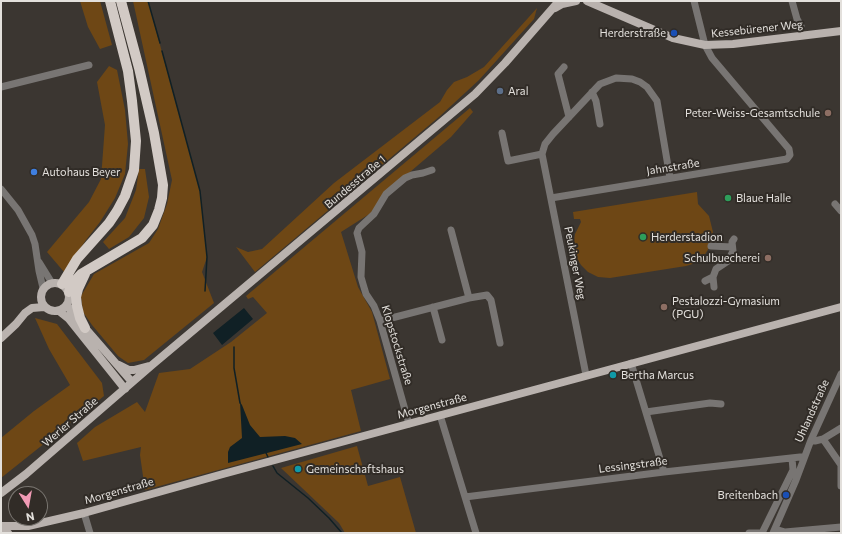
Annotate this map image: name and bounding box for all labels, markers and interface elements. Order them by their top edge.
street label: Kessebürener Weg [711,18,803,40]
place label: Herderstraße [599,26,666,40]
marker: Herderstraße [669,28,679,38]
place label: Aral [508,84,528,98]
marker: Aral [495,86,505,96]
place label: Peter-Weiss-Gesamtschule [685,106,820,120]
marker: Peter-Weiss-Gesamtschule [823,108,833,118]
street label: Bundesstraße 1 [322,153,388,211]
street label: Jahnstraße [646,156,700,178]
place label: Autohaus Beyer [42,165,120,179]
marker: Autohaus Beyer [29,167,39,177]
place label: Blaue Halle [736,191,791,205]
marker: Blaue Halle [723,193,733,203]
street label: Peukinger Weg [561,225,589,301]
place label: Herderstadion [651,230,723,244]
marker: Herderstadion [638,232,648,242]
place label: Schulbuecherei [684,251,760,265]
marker: Schulbuecherei [763,253,773,263]
place label: Pestalozzi-Gymasium (PGU) [672,294,780,320]
marker: Pestalozzi-Gymasium (PGU) [659,302,669,312]
street label: Klopstockstraße [379,304,415,386]
place label: Bertha Marcus [621,368,694,382]
marker: Bertha Marcus [608,370,618,380]
street label: Uhlandstraße [792,377,832,445]
street label: Morgenstraße [396,390,468,422]
street label: Werler Straße [40,394,100,450]
street label: Lessingstraße [598,454,668,476]
place label: Gemeinschaftshaus [306,462,404,476]
marker: Gemeinschaftshaus [293,464,303,474]
street label: Morgenstraße [83,475,155,507]
north arrow [8,486,48,526]
place label: Breitenbach [718,488,778,502]
marker: Breitenbach [781,490,791,500]
text: N [25,510,35,524]

